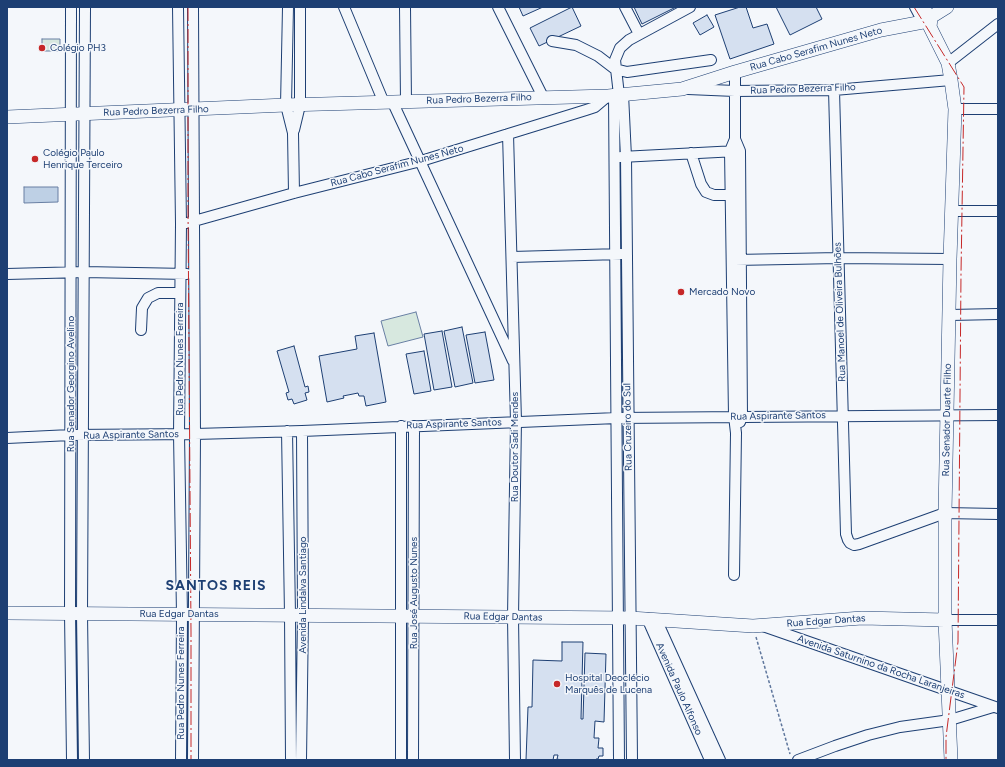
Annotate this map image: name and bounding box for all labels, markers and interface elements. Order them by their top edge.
street label: Rua Cabo Serafim Nunes Neto [748,24,884,74]
place label: Colégio PH3 [50,42,106,54]
marker: Colégio PH3 [37,43,47,53]
street label: Rua Pedro Bezerra Filho [750,81,856,97]
street label: Rua Pedro Bezerra Filho [426,91,532,107]
street label: Rua Pedro Bezerra Filho [103,103,209,119]
street label: Rua Cabo Serafim Nunes Neto [329,142,465,190]
place label: Colégio Paulo Henrique Terceiro [43,147,123,170]
marker: Colégio Paulo Henrique Terceiro [30,154,40,164]
street label: Rua Manoel de Oliveira Bulhões [832,242,848,382]
place label: Mercado Novo [689,286,755,298]
marker: Mercado Novo [676,287,686,297]
street label: Rua Pedro Nunes Ferreira [174,302,186,416]
street label: Rua Senador Georgino Avelino [65,316,77,452]
street label: Rua Senador Duarte Filho [940,363,954,477]
street label: Rua Cruzeiro do Sul [621,383,635,471]
street label: Rua Doutor Sadi Mendes [509,392,521,502]
street label: Rua Aspirante Santos [730,409,826,423]
street label: Rua Aspirante Santos [406,416,502,432]
street label: Rua Aspirante Santos [83,428,179,442]
street label: Avenida Lindalva Santiago [297,536,309,654]
street label: Rua José Augusto Nunes [408,537,420,649]
district label: SANTOS REIS [165,578,267,594]
street label: Rua Edgar Dantas [139,608,219,620]
street label: Rua Edgar Dantas [463,610,543,624]
street label: Rua Edgar Dantas [786,612,866,630]
street label: Rua Pedro Nunes Ferreira [175,626,187,740]
street label: Avenida Saturnino da Rocha Laranjeiras [796,633,966,701]
street label: Avenida Paulo Alfonso [653,641,705,737]
place label: Hospital Deoclécio Marquês de Lucena [565,672,652,696]
marker: Hospital Deoclécio Marquês de Lucena [552,679,562,689]

